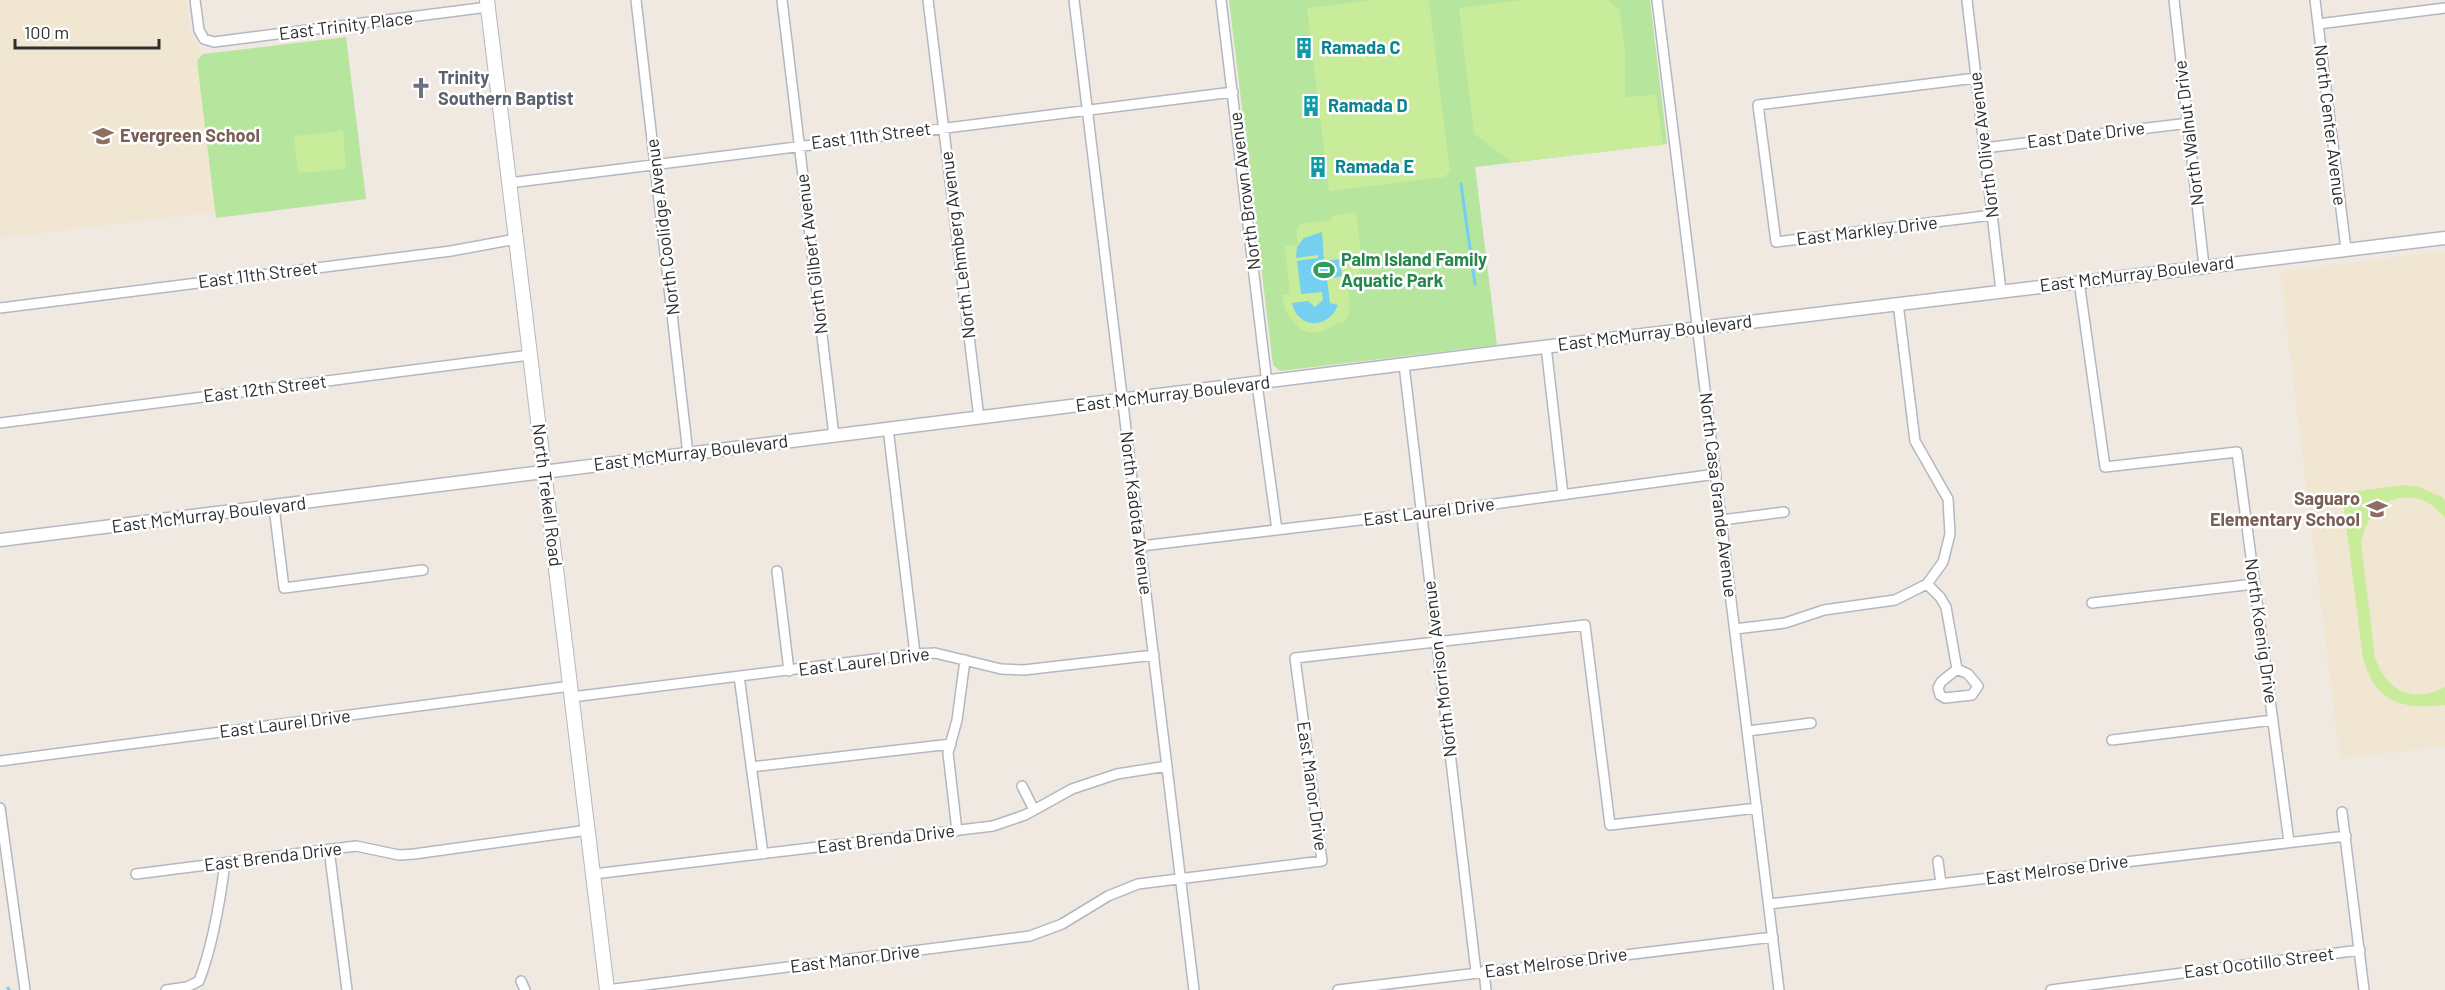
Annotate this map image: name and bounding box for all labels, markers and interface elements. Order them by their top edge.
street label: East Trinity Place [278,6,414,44]
scale bar [15,12,159,50]
text: 100 m [24,21,69,43]
building icon: Ramada C [1292,36,1316,60]
place label: Ramada C [1321,36,1400,58]
street label: North Center Avenue [2310,43,2352,207]
street label: North Walnut Drive [2168,59,2208,207]
place label: Trinity Southern Baptist [438,66,574,109]
street label: North Olive Avenue [1963,71,2003,220]
church icon: Trinity Southern Baptist [409,76,433,100]
building icon: Ramada D [1299,94,1323,118]
place label: Ramada D [1328,94,1408,116]
street label: North Brown Avenue [1223,111,1265,272]
street label: East Date Drive [2026,116,2146,152]
street label: East 11th Street [810,117,932,153]
school or university icon: Evergreen School [91,124,115,148]
place label: Evergreen School [120,124,260,146]
street label: North Coolidge Avenue [640,138,684,317]
street label: North Lehmberg Avenue [935,150,979,340]
building icon: Ramada E [1306,155,1330,179]
place label: Ramada E [1335,155,1414,177]
street label: North Gilbert Avenue [790,172,832,336]
street label: East Markley Drive [1795,210,1939,250]
place label: Palm Island Family Aquatic Park [1341,248,1487,291]
street label: East McMurray Boulevard [2038,250,2235,296]
street label: East 11th Street [197,256,319,292]
sports icon: Palm Island Family Aquatic Park [1312,258,1336,282]
street label: East McMurray Boulevard [1556,309,1753,355]
street label: East 12th Street [202,370,328,406]
street label: East McMurray Boulevard [1074,370,1271,416]
street label: North Casa Grande Avenue [1695,391,1743,599]
street label: North Trekell Road [528,422,568,568]
street label: East McMurray Boulevard [592,429,789,475]
street label: North Kadota Avenue [1116,430,1158,596]
place label: Saguaro Elementary School [2210,487,2360,530]
street label: East McMurray Boulevard [110,491,307,537]
street label: East Laurel Drive [1362,492,1496,530]
school or university icon: Saguaro Elementary School [2365,497,2389,521]
street label: North Koenig Drive [2241,557,2283,705]
street label: North Morrison Avenue [1417,579,1461,759]
street label: East Laurel Drive [797,642,931,680]
street label: East Laurel Drive [218,704,352,742]
street label: East Manor Drive [1293,720,1333,852]
street label: East Brenda Drive [816,819,956,857]
street label: East Brenda Drive [203,837,343,875]
street label: East Melrose Drive [1984,849,2130,889]
street label: East Manor Drive [789,939,921,977]
street label: East Melrose Drive [1483,942,1629,982]
street label: East Ocotillo Street [2183,942,2335,982]

